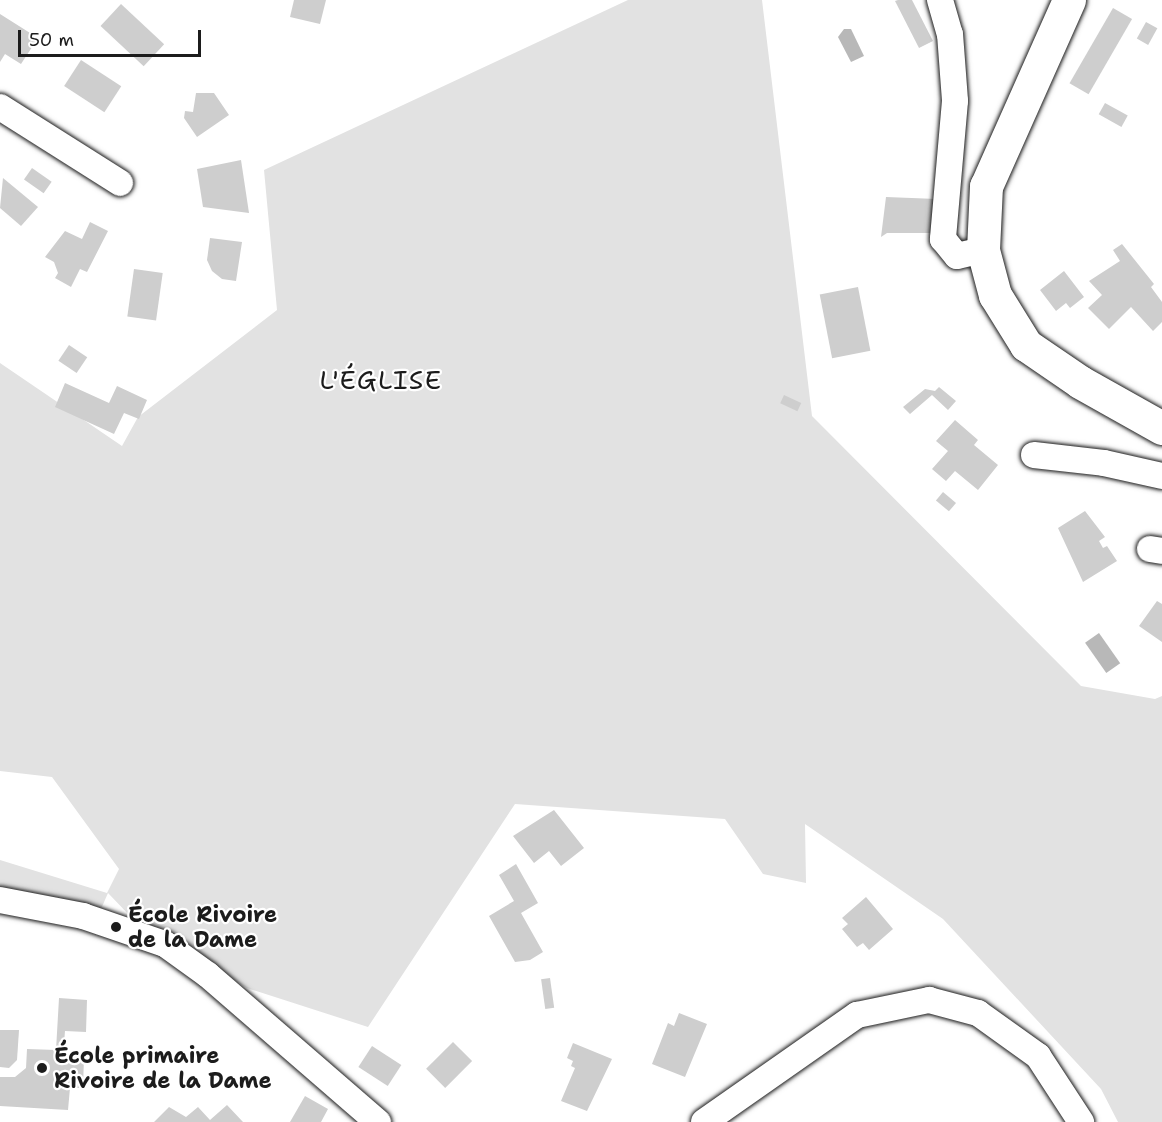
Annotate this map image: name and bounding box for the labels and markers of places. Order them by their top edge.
place label: École Rivoire de la Dame [128,901,277,952]
marker: École Rivoire de la Dame [109,920,123,934]
place label: École primaire Rivoire de la Dame [54,1042,272,1094]
marker: École primaire Rivoire de la Dame [35,1061,49,1075]

